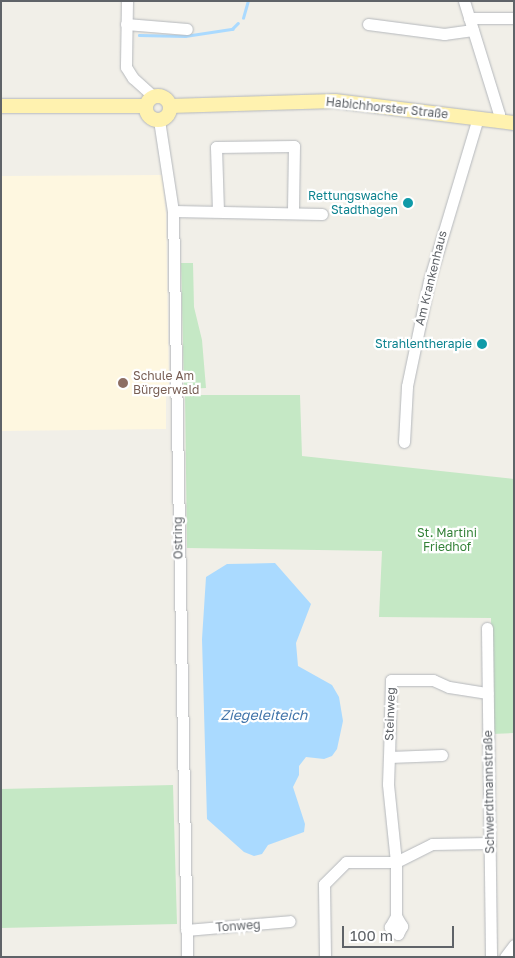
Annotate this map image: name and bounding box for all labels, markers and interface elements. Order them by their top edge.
street label: Habichhorster Straße [325,94,449,122]
place label: Rettungswache Stadthagen [308,189,398,217]
marker: Rettungswache Stadthagen [402,197,414,209]
street label: Am Krankenhaus [412,229,450,327]
place label: Strahlentherapie [375,337,472,351]
marker: Strahlentherapie [476,338,488,350]
place label: Schule Am Bürgerwald [133,369,199,397]
marker: Schule Am Bürgerwald [117,377,129,389]
street label: Ostring [170,517,186,559]
park label: St. Martini Friedhof [417,526,477,554]
street label: Steinweg [382,687,398,741]
water label: Ziegeleiteich [221,707,307,723]
street label: Schwerdtmannstraße [481,730,497,854]
scale bar [345,916,458,948]
street label: Tonweg [215,917,261,935]
text: 100 m [350,926,393,944]

